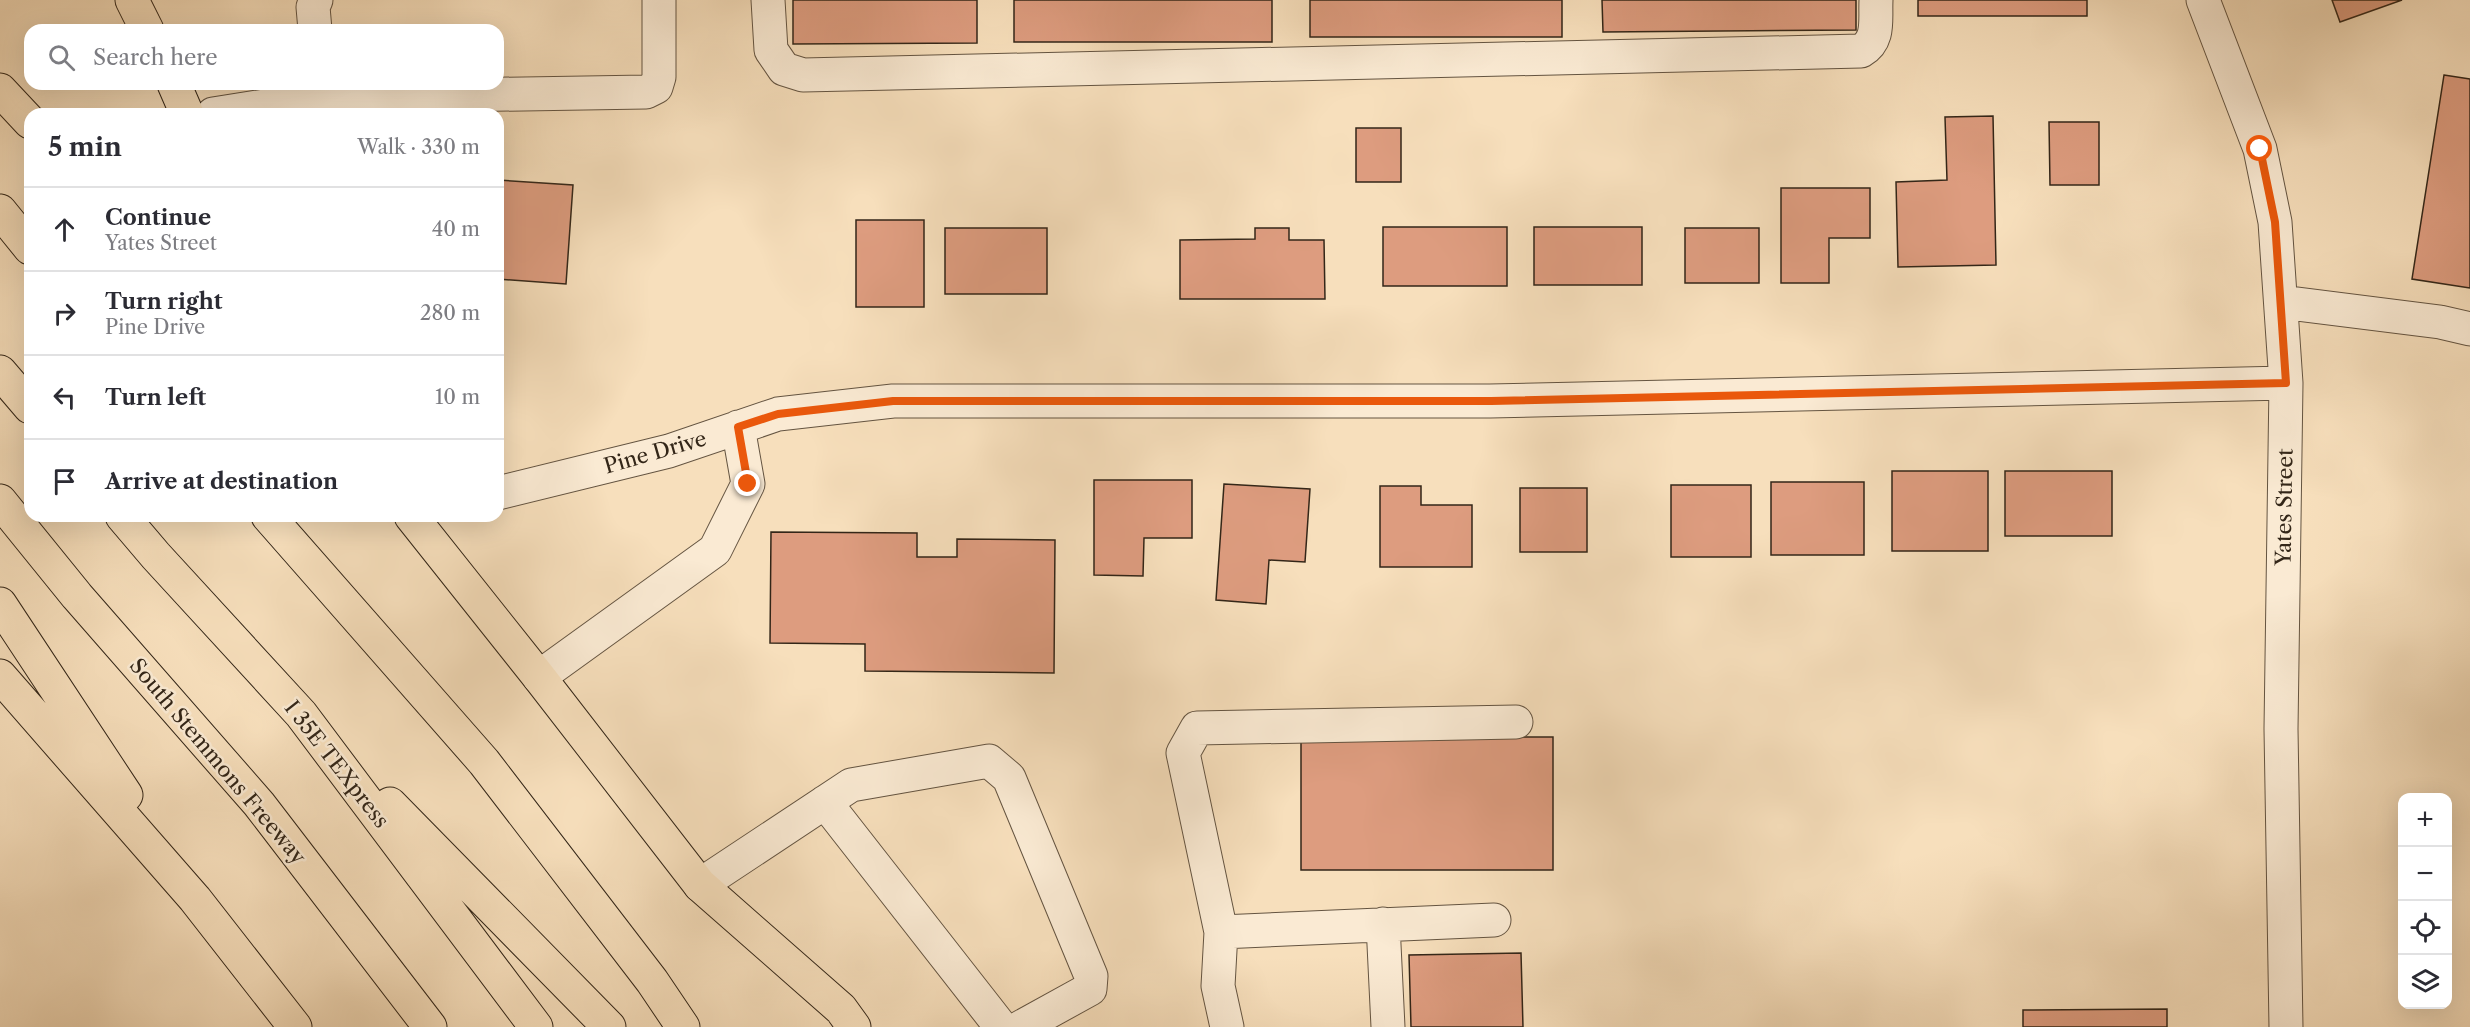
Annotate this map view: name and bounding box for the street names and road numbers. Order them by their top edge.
street label: Pine Drive [601,425,709,479]
street label: Yates Street [2270,448,2298,567]
street label: South Stemmons Freeway [125,653,312,869]
street label: I 35E TEXpress [280,696,394,832]

